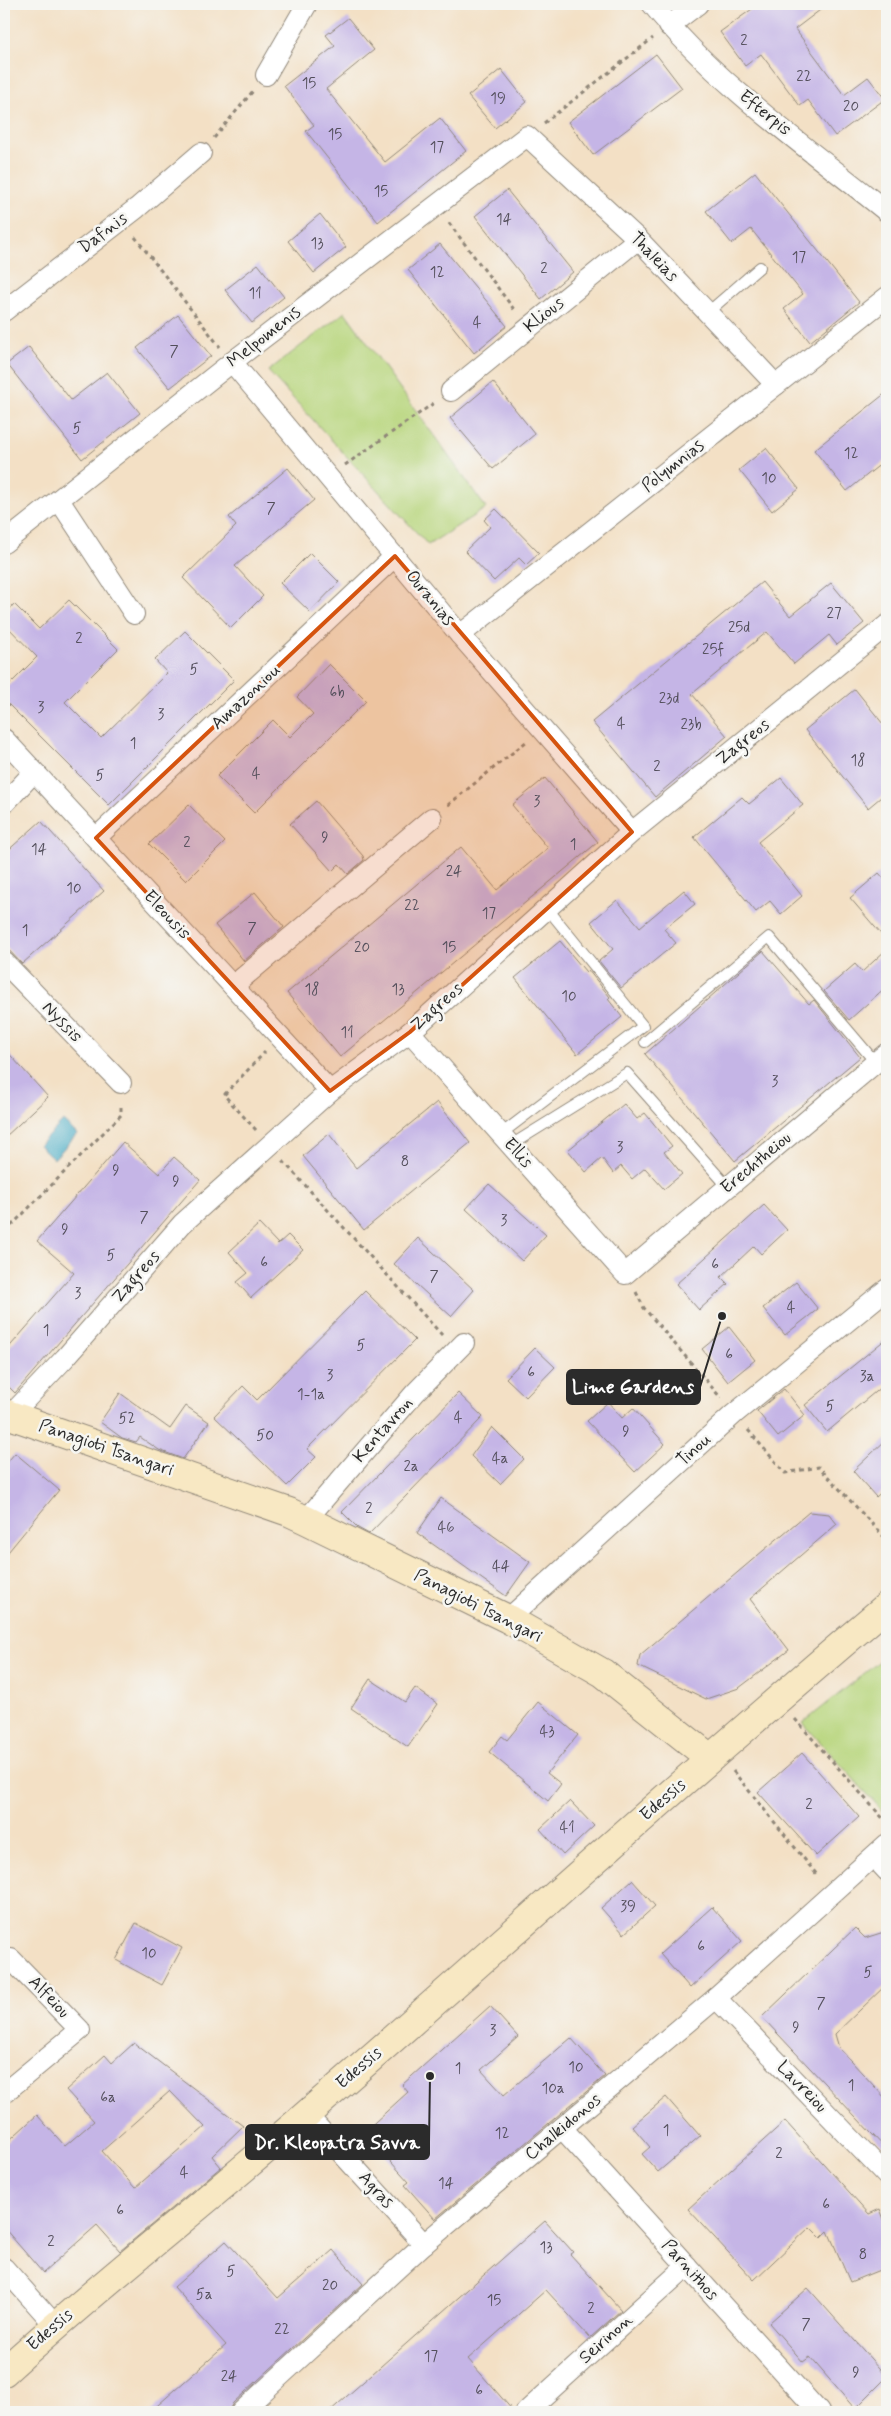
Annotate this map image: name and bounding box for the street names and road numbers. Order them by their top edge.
street label: Efterpis [734,84,796,142]
street label: Dafnis [73,207,133,259]
street label: Thaleias [624,227,684,287]
street label: Klious [519,291,569,339]
street label: Melpomenis [222,301,306,373]
street label: Polymnias [637,434,709,498]
street label: Ouranias [400,565,460,631]
street label: Amazoniou [206,658,286,735]
street label: Zagreos [711,713,776,773]
street label: Eleousis [138,885,196,945]
street label: Zagreos [406,977,470,1038]
street label: Nyssis [36,996,88,1048]
street label: Erechtheiou [716,1126,796,1200]
street label: Ellis [498,1133,538,1173]
street label: Zagreos [106,1245,167,1310]
street label: Kentavron [348,1392,418,1468]
street label: Panagioti Tsangari [35,1414,177,1483]
street label: Tinou [671,1428,717,1472]
street label: Panagioti Tsangari [409,1563,546,1650]
street label: Edessis [635,1773,691,1827]
street label: Alfeiou [23,1970,75,2024]
street label: Edessis [331,2041,387,2095]
street label: Lavreiou [771,2056,833,2118]
street label: Chalkidonos [520,2088,606,2166]
street label: Agras [353,2166,399,2214]
street label: Parnithos [656,2234,724,2306]
street label: Edessis [22,2303,78,2357]
street label: Seirinon [574,2308,638,2370]

